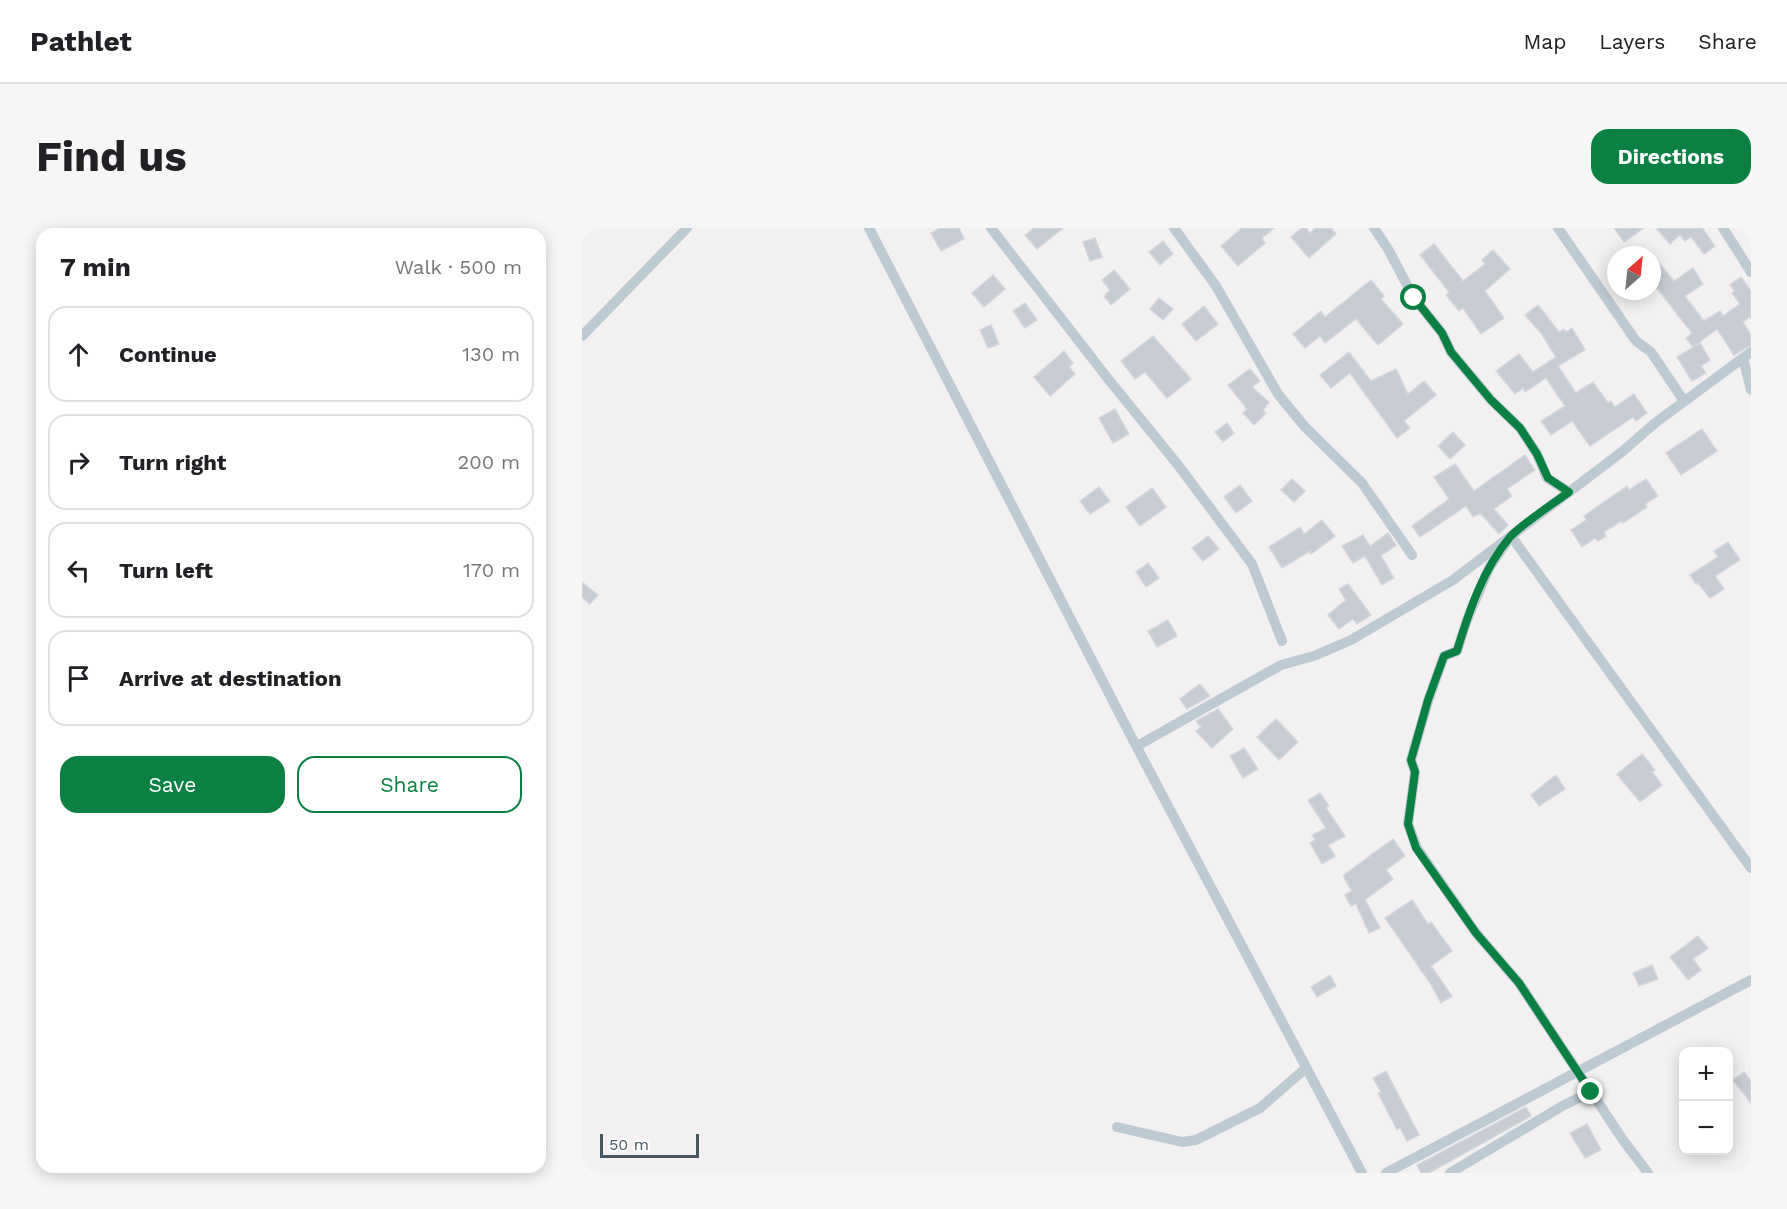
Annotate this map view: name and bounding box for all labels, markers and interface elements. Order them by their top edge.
text: Pathlet [30,25,132,58]
text: Map [1523,29,1566,54]
text: Layers [1599,29,1665,54]
text: Share [1698,29,1757,54]
button: Directions [1591,129,1751,184]
text: Find us [36,132,187,181]
north arrow [1607,246,1661,300]
text: 7 min [60,252,131,282]
text: Walk · 500 m [395,255,522,279]
route start [1400,284,1426,310]
icon: ahead [62,338,95,371]
text: Continue [119,342,217,367]
text: 130 m [462,342,520,366]
icon: right [62,446,95,479]
text: Turn right [119,450,226,475]
text: 200 m [458,450,520,474]
icon: left [62,554,95,587]
text: Turn left [119,558,213,583]
text: 170 m [463,558,520,582]
icon: arrive [62,662,95,695]
text: Arrive at destination [119,666,342,691]
button: Save [60,756,285,813]
button: Share [297,756,522,813]
map controls [1679,1047,1733,1155]
button: + [1679,1047,1733,1101]
route end [1577,1078,1603,1104]
button: − [1679,1101,1733,1155]
scale bar [600,1131,699,1158]
text: 50 m [609,1135,649,1154]

